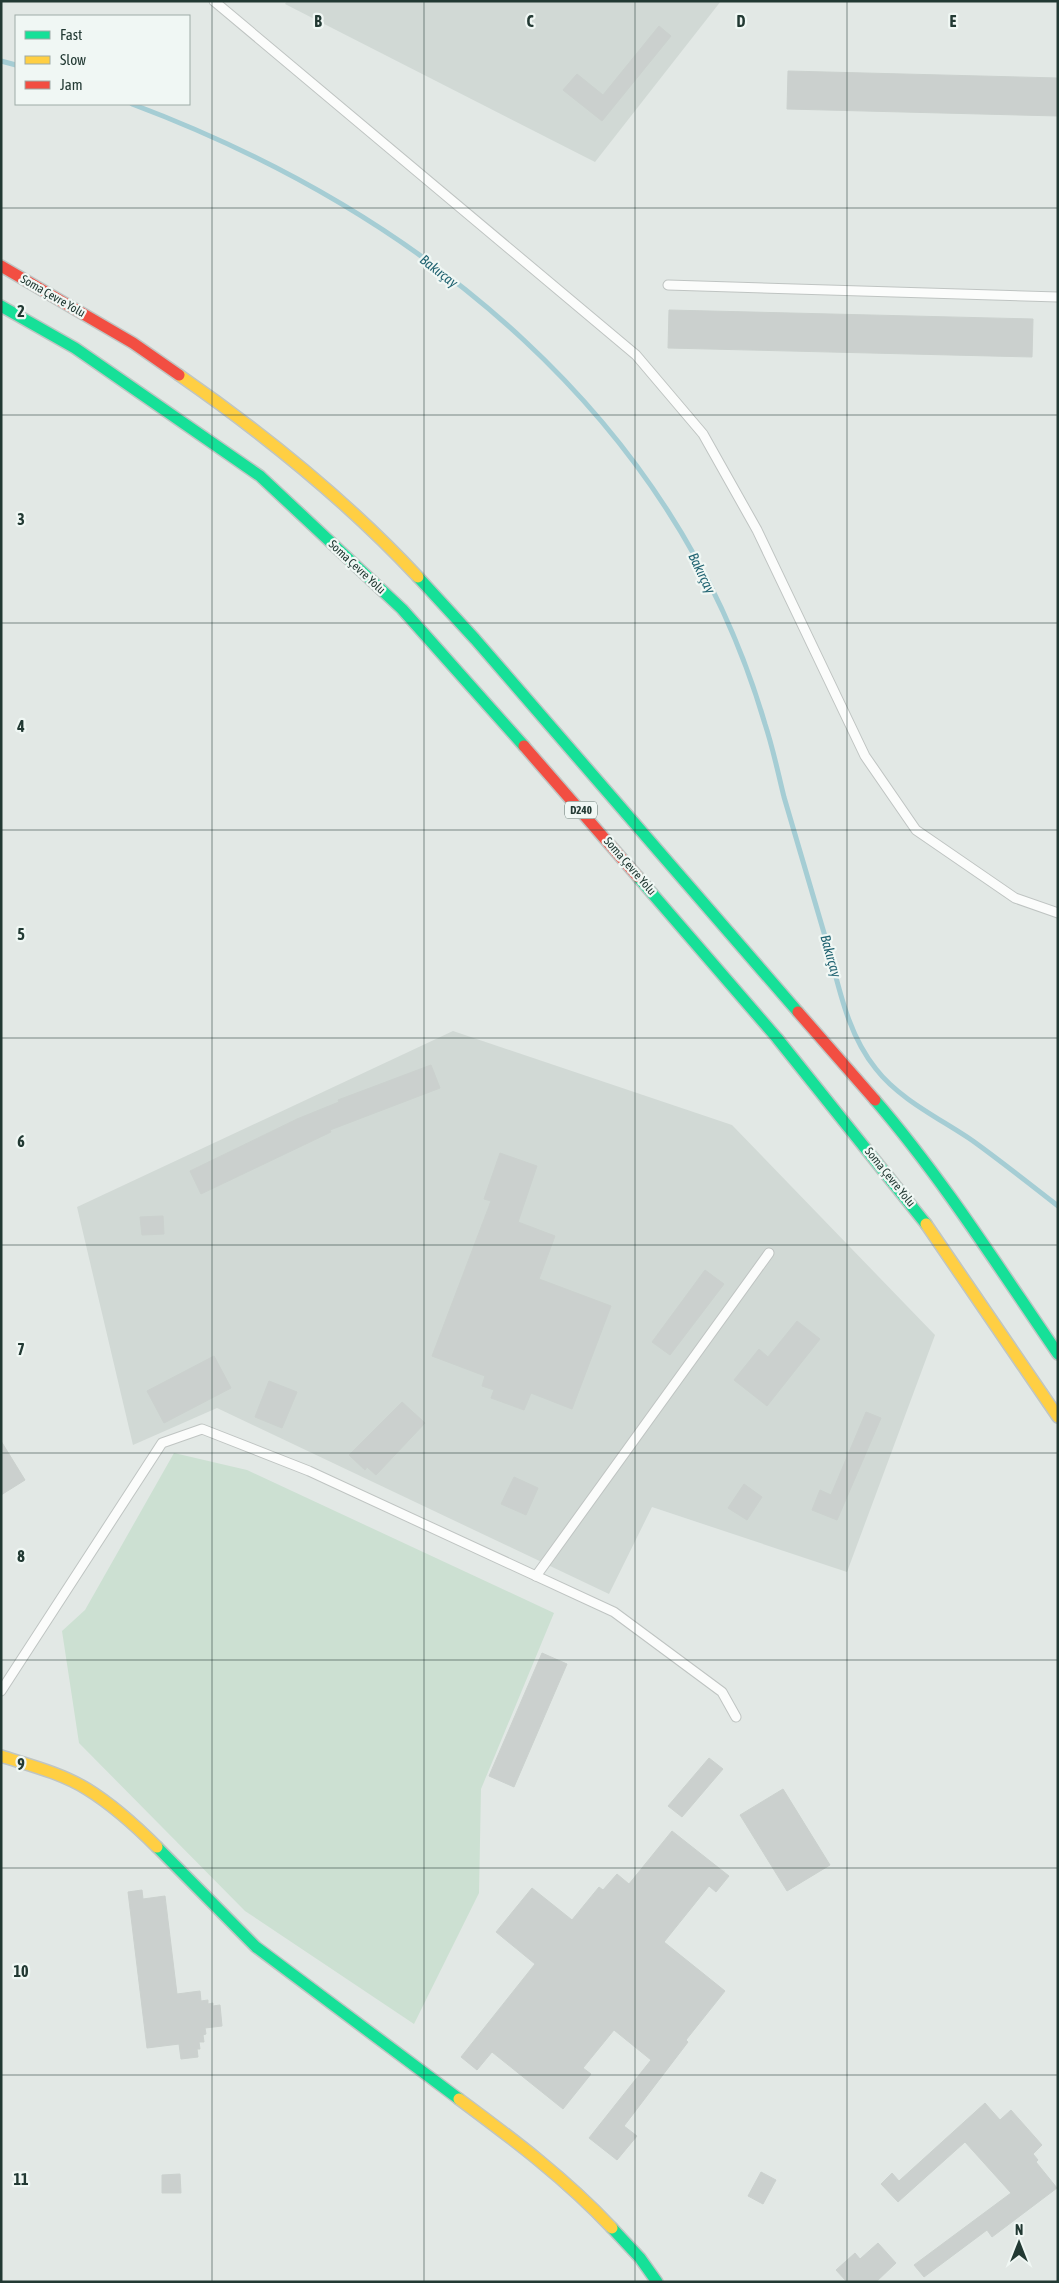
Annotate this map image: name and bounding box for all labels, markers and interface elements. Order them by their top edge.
text: B [314,12,322,30]
text: C [526,12,534,30]
text: D [737,12,746,30]
text: E [950,12,957,30]
legend [15,15,190,105]
text: Fast [60,26,82,43]
text: Slow [60,51,86,68]
text: Jam [60,76,83,93]
water label: Bakırçay [417,251,461,291]
street label: Soma Çevre Yolu [18,272,88,320]
text: 2 [17,302,25,320]
text: 3 [17,510,25,528]
street label: Soma Çevre Yolu [326,537,388,597]
water label: Bakırçay [685,550,719,596]
text: 4 [16,717,25,735]
road number: D240 [565,802,597,818]
street label: Soma Çevre Yolu [601,834,659,898]
text: 5 [17,925,25,943]
water label: Bakırçay [817,933,845,979]
text: 6 [17,1132,25,1150]
street label: Soma Çevre Yolu [862,1145,918,1210]
text: 7 [17,1340,25,1358]
text: 8 [17,1547,25,1565]
text: 9 [17,1755,25,1773]
text: 10 [13,1962,29,1980]
text: 11 [13,2170,29,2188]
north arrow [994,2218,1044,2268]
text: N [1015,2222,1023,2238]

